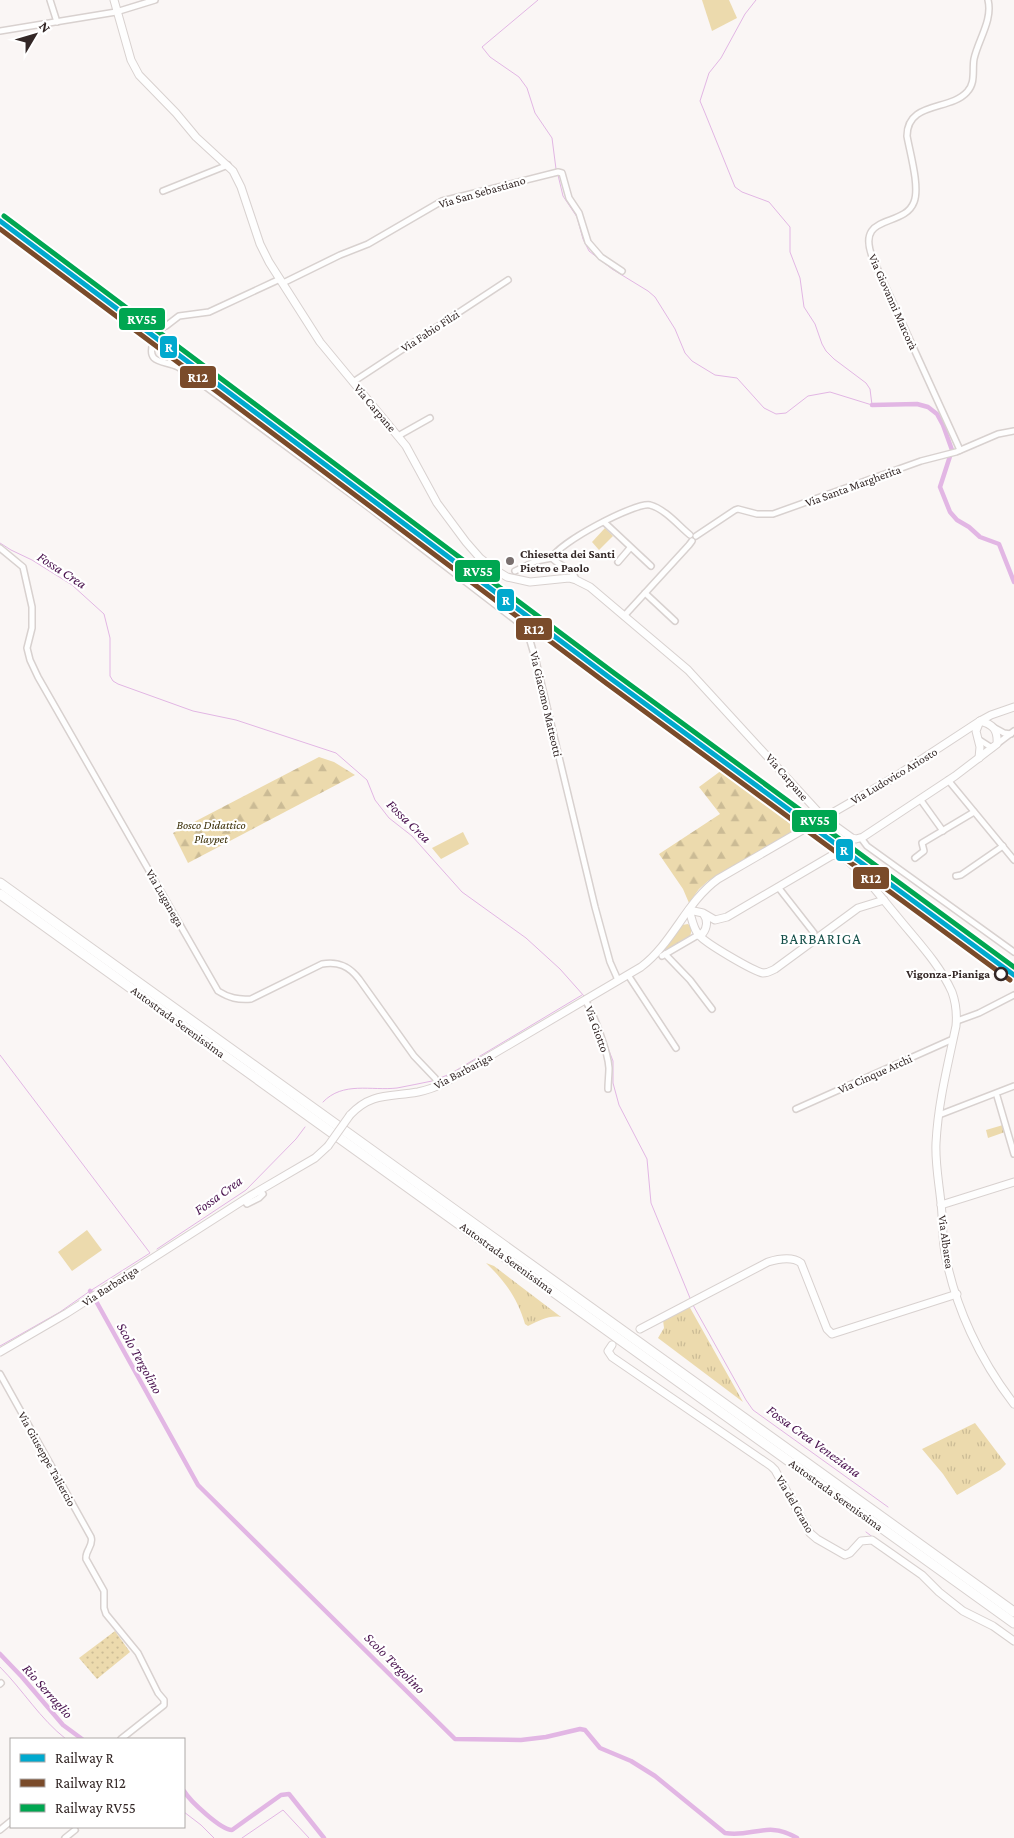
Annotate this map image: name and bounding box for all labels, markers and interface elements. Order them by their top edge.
north arrow [10,10,60,60]
text: N [36,18,55,36]
street label: Via San Sebastiano [437,173,527,211]
street label: Via Giovanni Marcorà [866,252,921,353]
line badge: RV55 [118,307,166,331]
street label: Via Fabio Filzi [398,307,462,355]
text: RV55 [127,311,157,327]
line badge: R [159,335,178,359]
text: R [165,339,174,355]
line badge: R12 [179,365,217,389]
text: R12 [188,369,208,385]
street label: Via Carpane [351,381,399,435]
street label: Via Santa Margherita [803,462,903,510]
place label: Chiesetta dei Santi Pietro e Paolo [520,547,615,575]
water label: Fossa Crea [34,548,90,592]
marker: Chiesetta dei Santi Pietro e Paolo [504,555,516,567]
line badge: RV55 [454,559,501,583]
text: RV55 [463,563,493,579]
line badge: R [496,588,515,612]
text: R [502,592,511,608]
line badge: R12 [515,617,553,641]
text: R12 [524,621,544,637]
street label: Via Giacomo Matteotti [527,650,565,758]
street label: Via Ludovico Ariosto [848,745,940,807]
street label: Via Carpane [763,751,811,803]
water label: Fossa Crea [384,796,435,846]
line badge: RV55 [791,809,838,833]
text: RV55 [800,812,830,828]
park label: Bosco Didattico Playpet [176,818,246,846]
line badge: R [835,838,854,862]
text: R [840,842,849,858]
line badge: R12 [852,866,890,890]
street label: Via Luganega [143,867,187,930]
text: R12 [861,870,881,886]
district label: BARBARIGA [780,931,862,947]
place label: Vigonza-Pianiga [905,967,990,981]
marker: Vigonza-Pianiga [994,967,1008,981]
street label: Autostrada Serenissima [128,983,228,1061]
street label: Via Giotto [582,1004,612,1054]
street label: Via Barbariga [431,1050,495,1092]
street label: Via Cinque Archi [836,1051,914,1097]
water label: Fossa Crea [191,1172,245,1218]
street label: Via Albarea [935,1214,957,1270]
street label: Autostrada Serenissima [457,1219,557,1297]
street label: Via Barbariga [79,1262,141,1309]
water label: Scolo Tergolino [114,1320,166,1396]
water label: Fossa Crea Veneziana [764,1402,864,1481]
street label: Via Giuseppe Taliercio [15,1409,79,1509]
street label: Autostrada Serenissima [786,1456,886,1534]
street label: Via del Grano [773,1473,817,1535]
water label: Scolo Tergolino [361,1629,429,1697]
water label: Rio Serraglio [20,1661,76,1721]
legend [10,1738,185,1828]
text: Railway R [55,1750,115,1767]
text: Railway R12 [55,1775,126,1792]
text: Railway RV55 [55,1800,136,1817]

